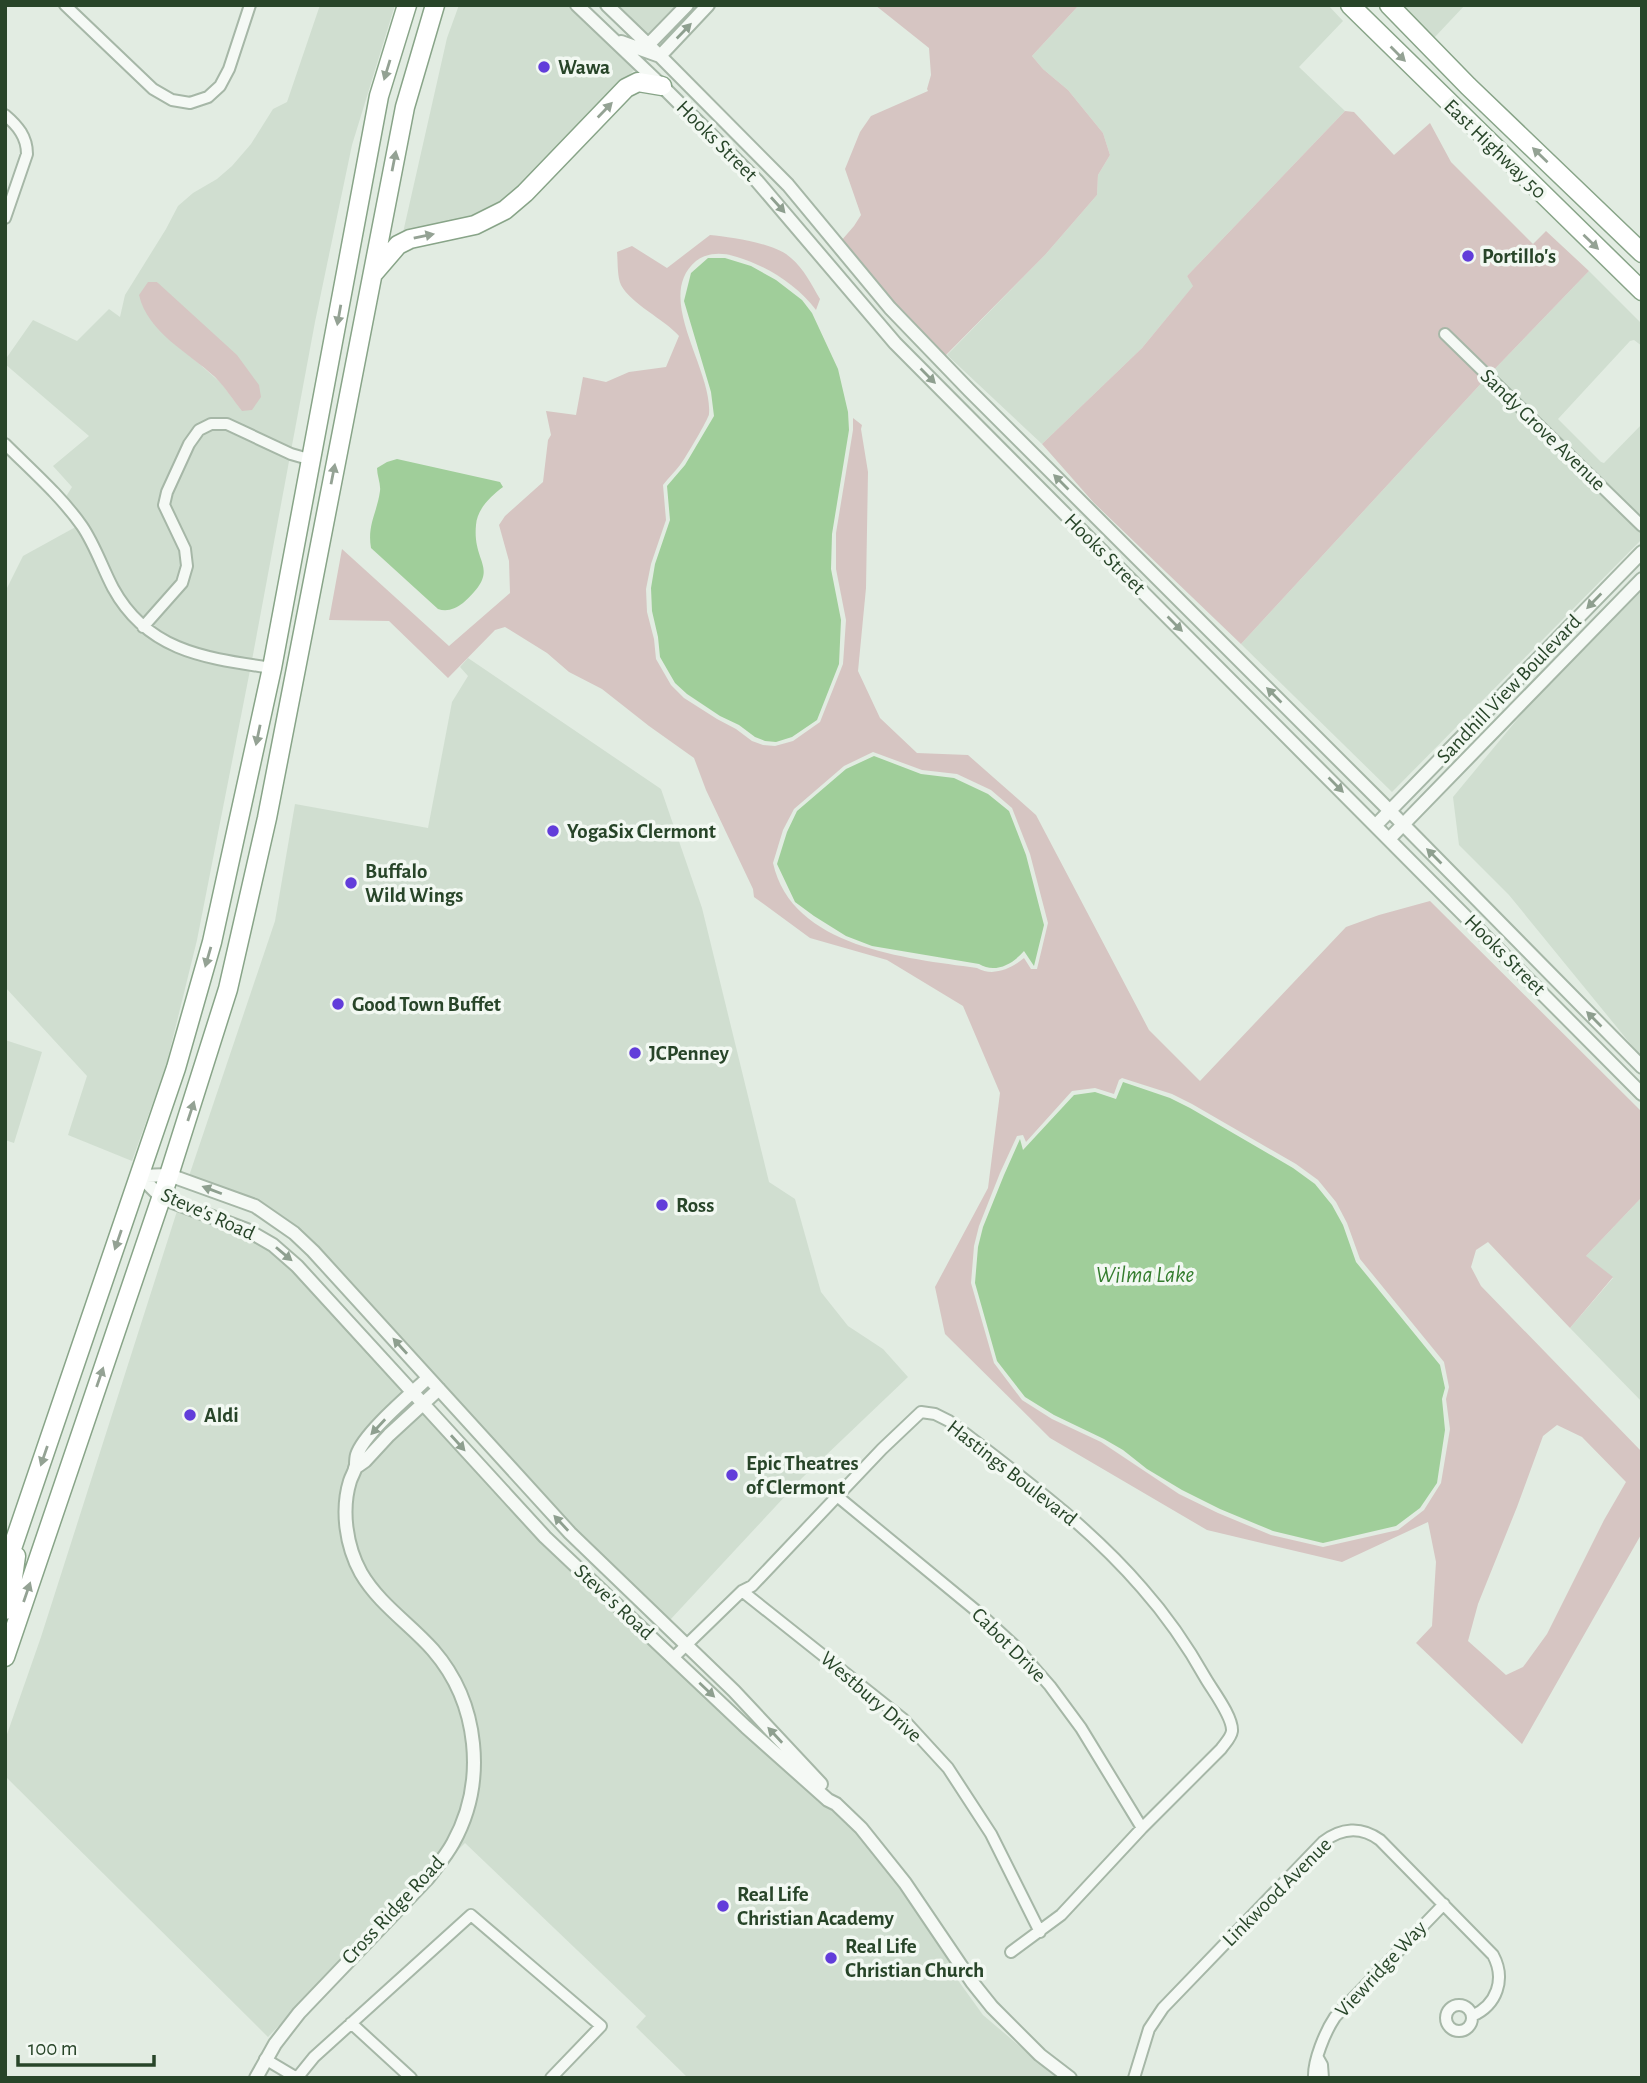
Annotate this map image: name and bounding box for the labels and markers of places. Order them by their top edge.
place label: Wawa [558,57,610,78]
marker: Wawa [536,59,552,75]
place label: Portillo's [1482,246,1556,267]
marker: Portillo's [1460,248,1476,264]
place label: YogaSix Clermont [567,821,716,842]
marker: YogaSix Clermont [545,823,561,839]
place label: Buffalo Wild Wings [365,861,463,906]
marker: Buffalo Wild Wings [343,875,359,891]
place label: Good Town Buffet [352,994,501,1015]
marker: Good Town Buffet [330,996,346,1012]
place label: JCPenney [649,1043,730,1064]
marker: JCPenney [627,1045,643,1061]
place label: Ross [676,1195,714,1216]
marker: Ross [654,1197,670,1213]
place label: Aldi [204,1405,239,1426]
marker: Aldi [182,1407,198,1423]
place label: Epic Theatres of Clermont [746,1453,859,1498]
marker: Epic Theatres of Clermont [724,1467,740,1483]
place label: Real Life Christian Academy [737,1884,895,1929]
marker: Real Life Christian Academy [715,1898,731,1914]
place label: Real Life Christian Church [845,1936,984,1981]
marker: Real Life Christian Church [823,1950,839,1966]

